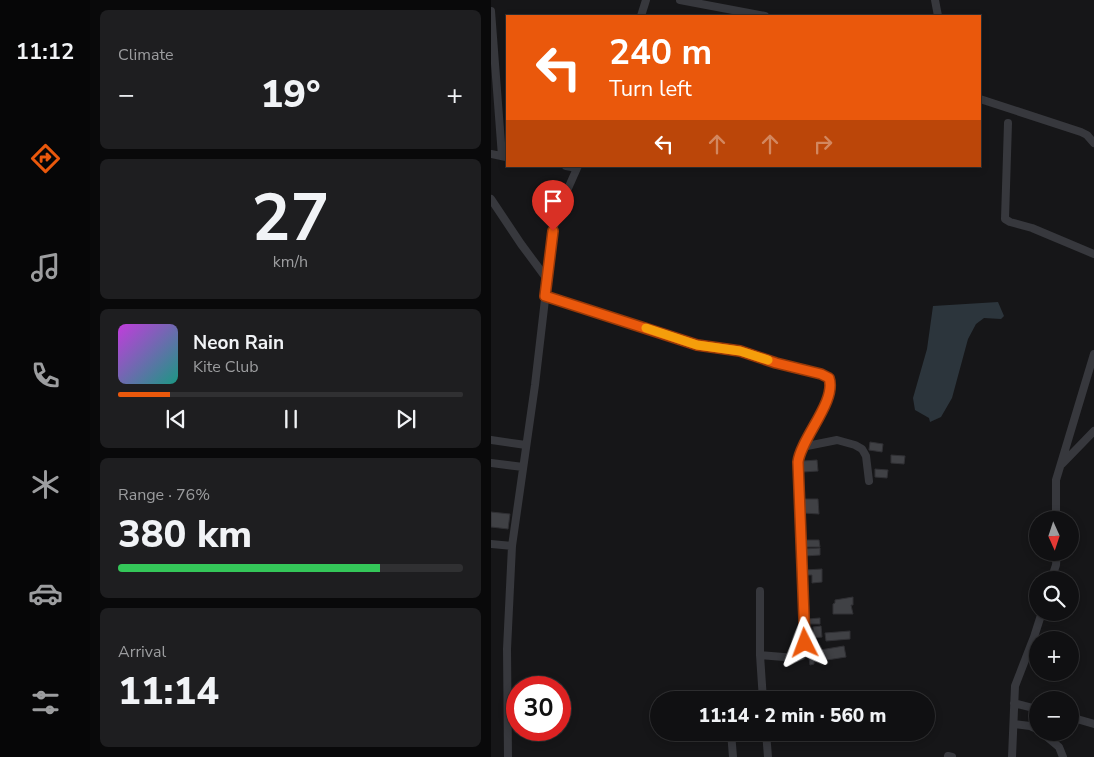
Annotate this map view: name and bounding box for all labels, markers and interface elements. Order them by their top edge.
text: 240 m [609,29,712,76]
icon: left [526,35,591,100]
text: 11:12 [16,37,74,67]
text: Climate [118,44,173,66]
text: 19° [260,69,321,120]
text: Turn left [609,74,692,104]
text: − [118,76,135,114]
text: + [446,76,463,114]
icon: left [650,130,678,158]
icon: ahead [703,130,731,158]
icon: ahead [756,130,784,158]
icon: right [809,130,837,158]
icon: directions [28,141,63,176]
text: 27 [251,174,330,263]
pin [532,180,574,231]
icon: arrive [539,187,567,215]
icon: music [28,250,63,285]
text: km/h [273,251,308,273]
text: Neon Rain [193,330,284,356]
text: Kite Club [193,356,259,378]
icon: phone [28,358,63,393]
icon: previous [162,405,190,433]
icon: pause [277,405,305,433]
icon: next [392,405,420,433]
icon: climate [28,467,63,502]
text: Range · 76% [118,484,210,506]
text: 380 km [118,509,252,560]
north arrow [1029,511,1079,561]
map controls [1029,511,1079,741]
button: search [1029,571,1079,621]
icon: car [28,576,63,611]
position arrow [778,616,830,668]
button: + [1029,631,1079,681]
text: Arrival [118,641,166,663]
text: 11:14 [118,666,219,717]
speed limit sign: 30 [506,676,571,741]
icon: filters [28,685,63,720]
button: − [1029,691,1079,741]
text: 11:14 · 2 min · 560 m [699,703,886,729]

